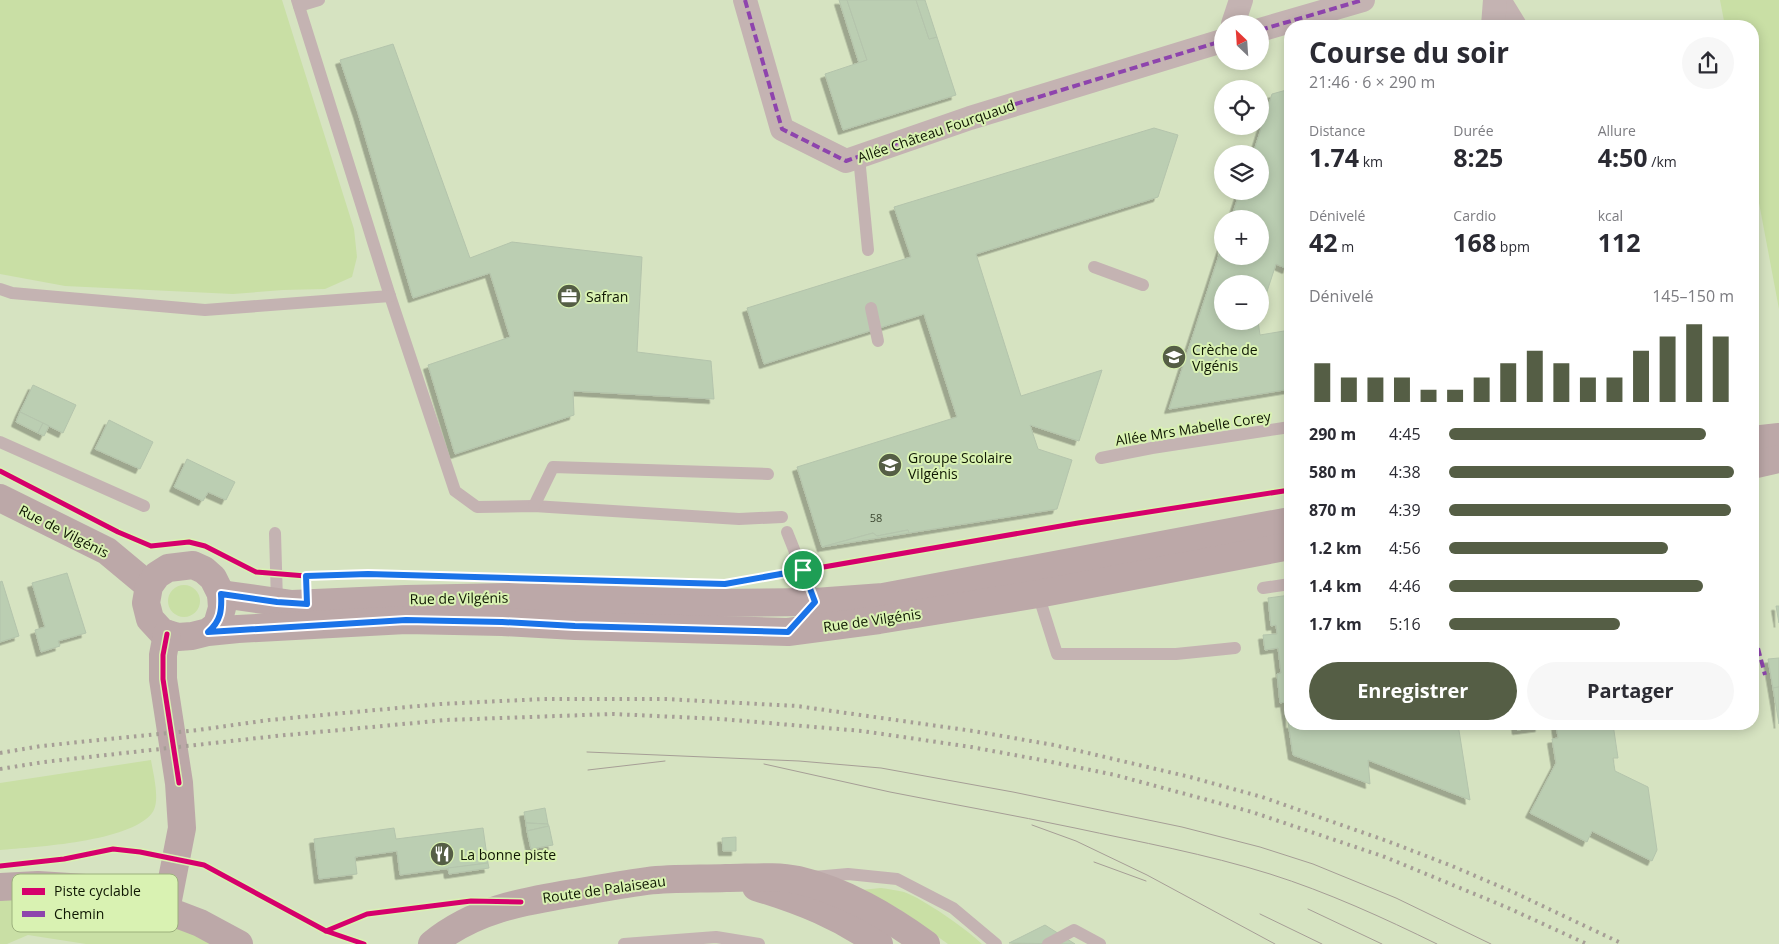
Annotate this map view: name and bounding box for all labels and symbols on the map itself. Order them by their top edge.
north arrow [1214,15,1269,70]
street label: Allée Château Fourquaud [855,95,1017,167]
office icon: Safran [556,283,582,309]
place label: Safran [586,287,628,306]
place label: Crèche de Vigénis [1192,340,1258,375]
school or university icon: Crèche de Vigénis [1161,344,1187,370]
street label: Allée Mrs Mabelle Corey [1114,406,1273,450]
place label: Groupe Scolaire Vilgénis [908,448,1012,483]
school or university icon: Groupe Scolaire Vilgénis [877,452,903,478]
street label: Rue de Vilgénis [16,500,112,562]
house number: 58 [870,510,882,525]
pin [782,549,824,591]
street label: Rue de Vilgénis [410,588,509,608]
street label: Rue de Vilgénis [822,604,922,636]
restaurant icon: La bonne piste [429,841,455,867]
place label: La bonne piste [460,845,556,864]
street label: Route de Palaiseau [541,871,667,907]
legend [12,874,178,932]
text: Piste cyclable [54,881,141,900]
text: Chemin [54,904,104,923]

